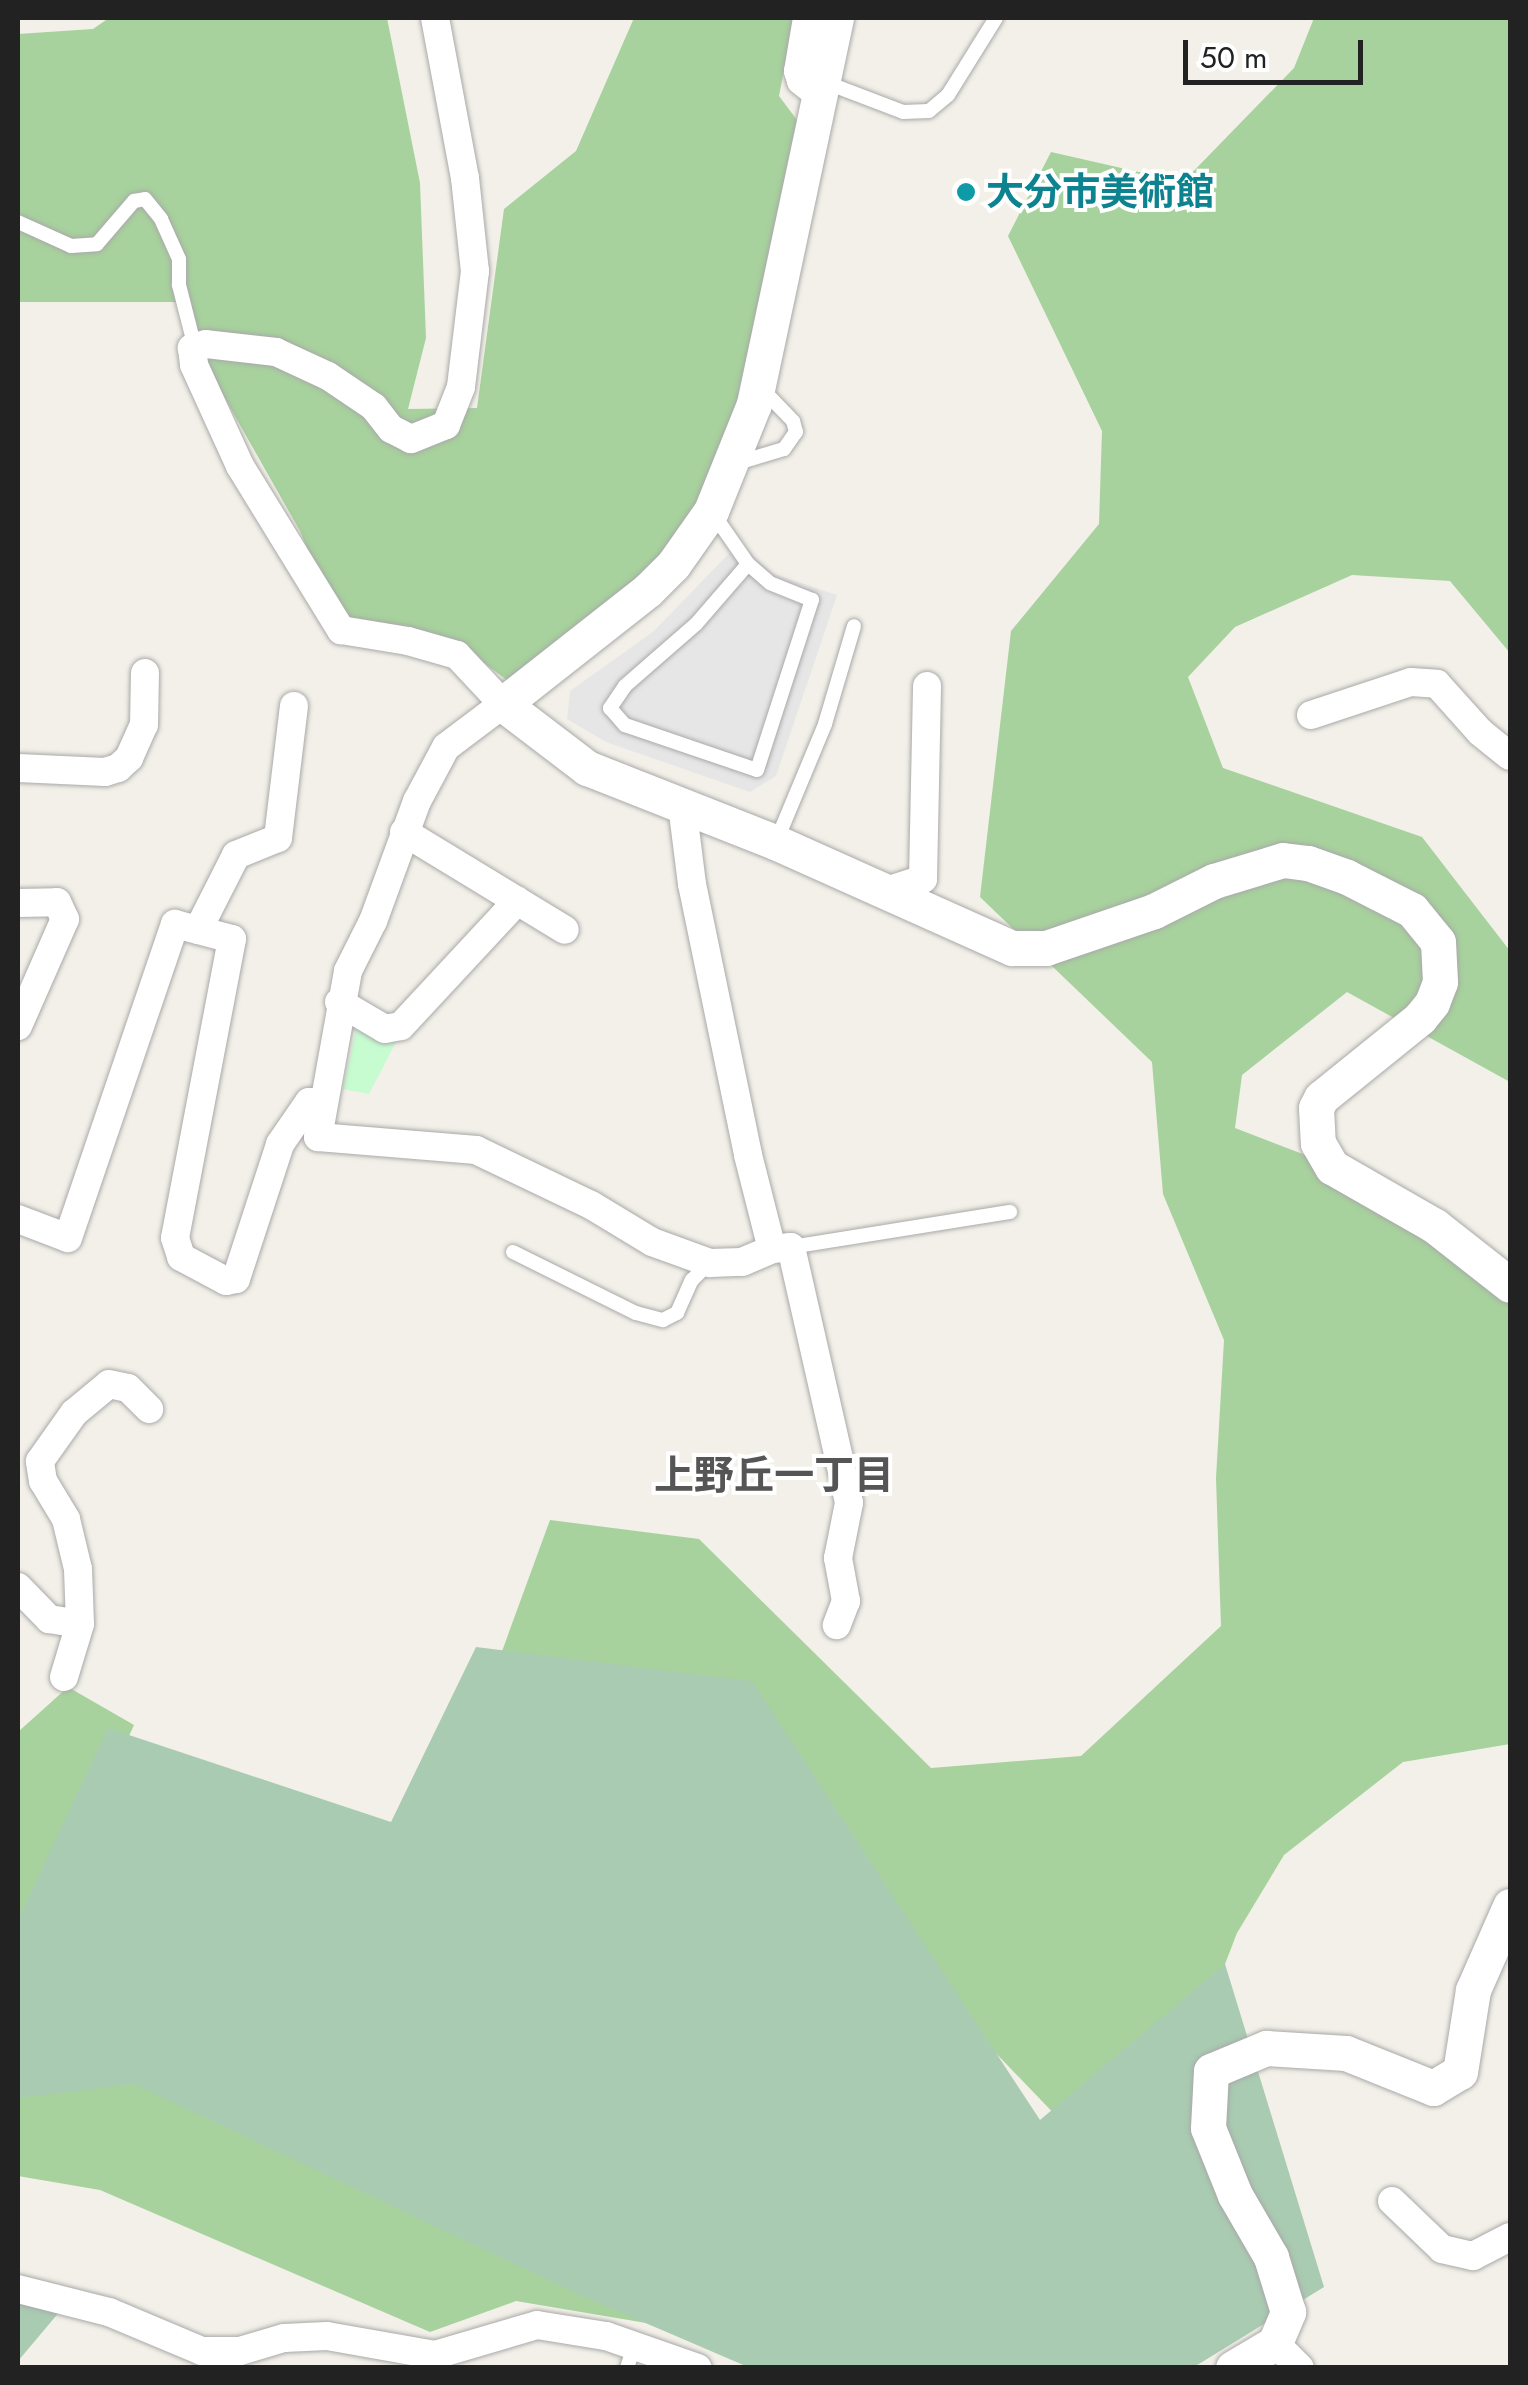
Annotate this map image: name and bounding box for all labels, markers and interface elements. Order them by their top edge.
scale bar [1188,20,1368,82]
text: 50 m [1200,36,1267,79]
place label: 大分市美術館 [986,169,1214,215]
marker: 大分市美術館 [955,181,977,203]
district label: 上野丘一丁目 [654,1451,894,1499]

